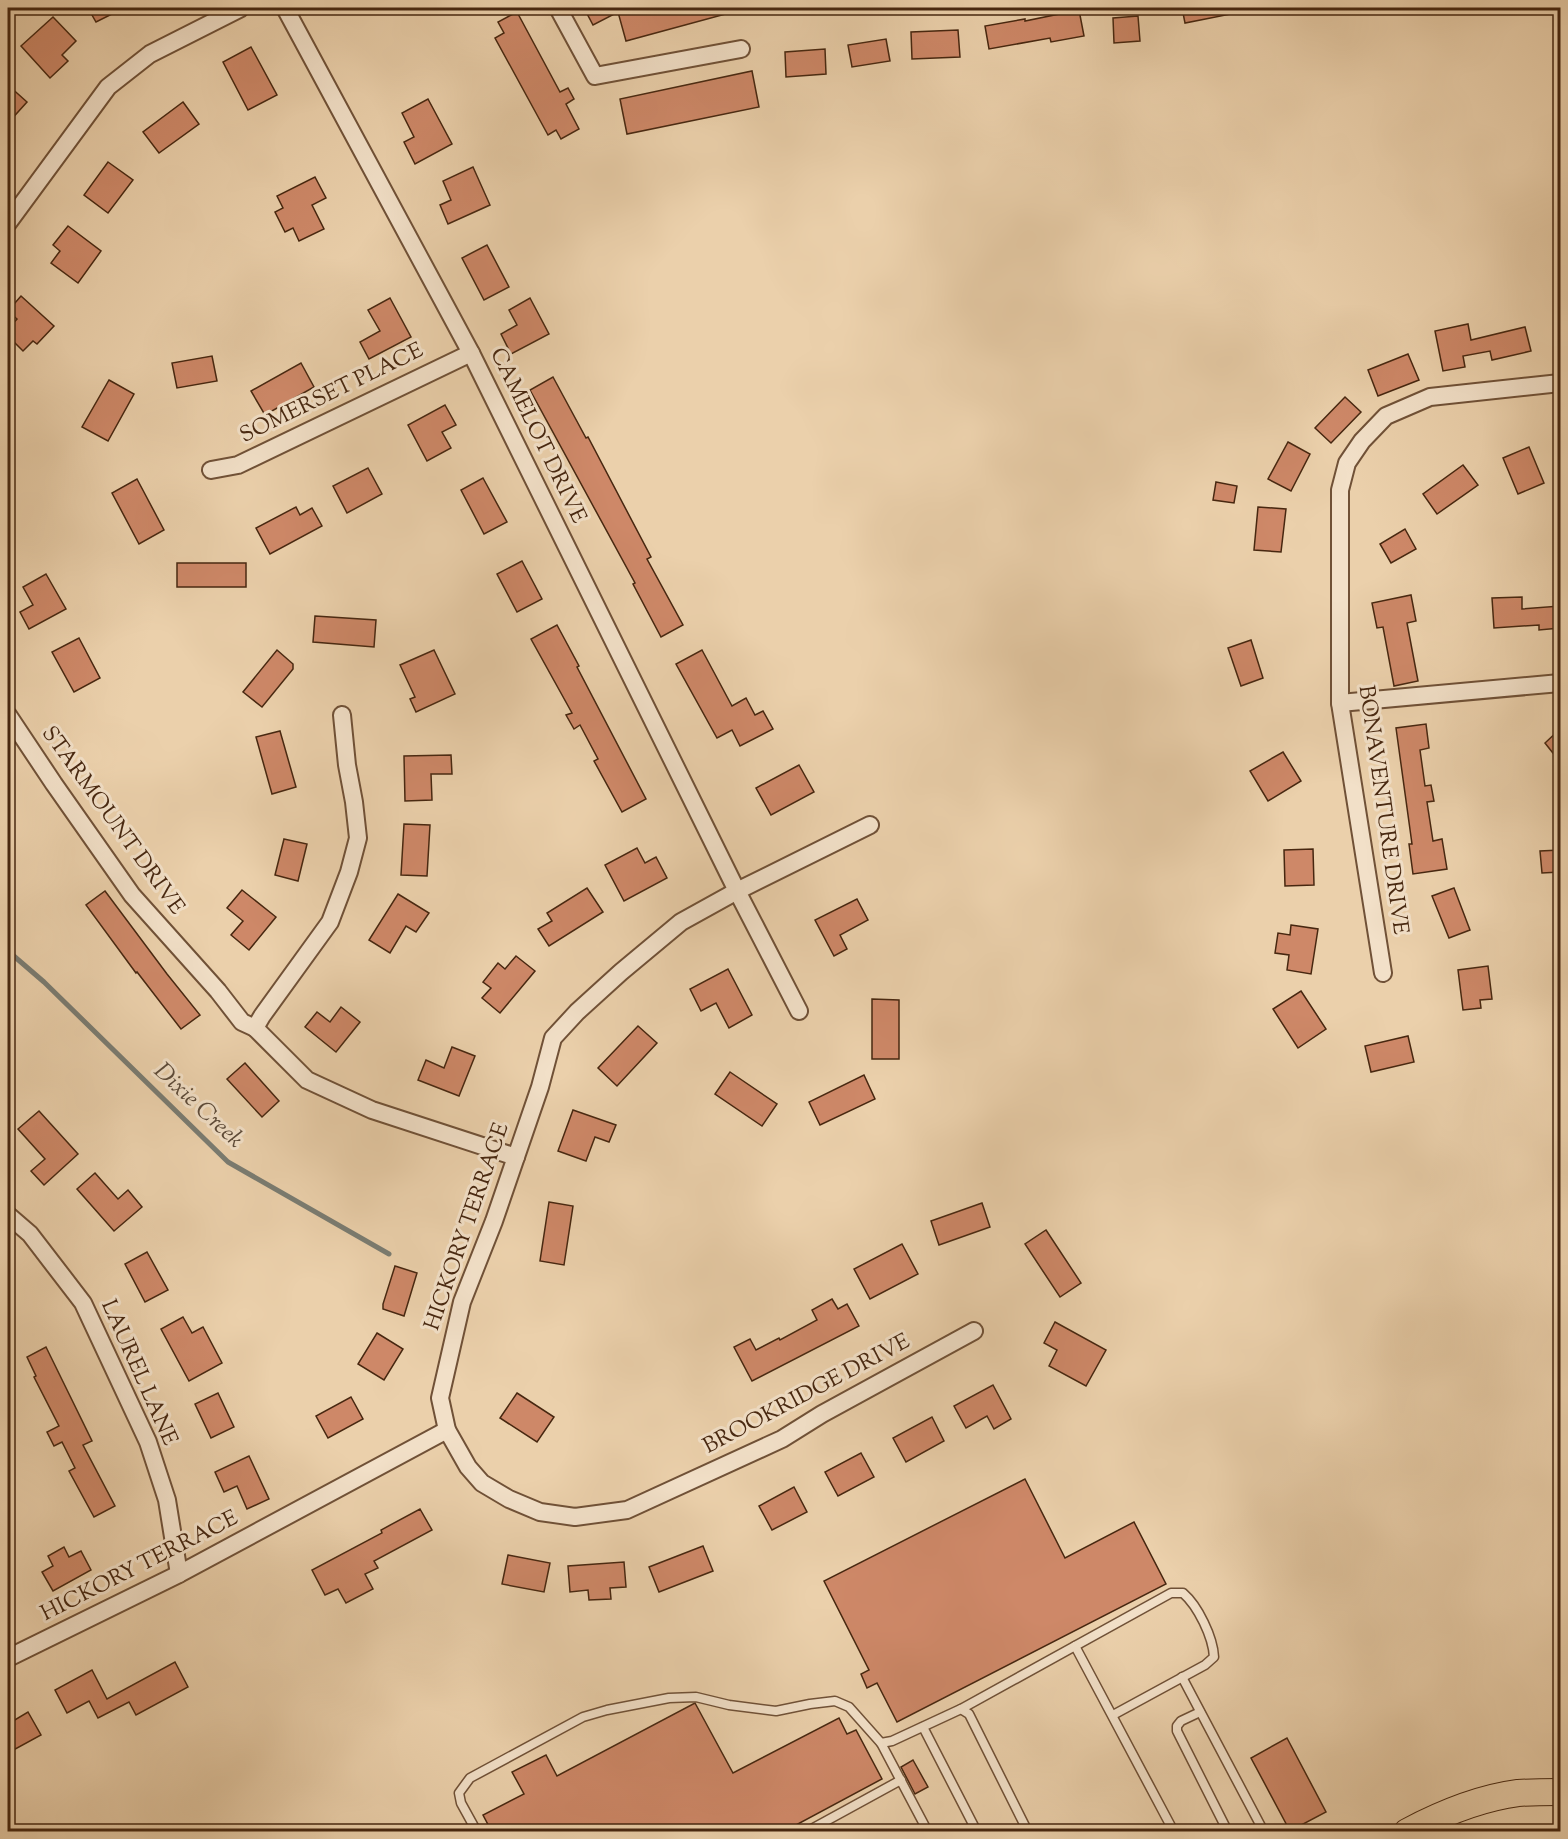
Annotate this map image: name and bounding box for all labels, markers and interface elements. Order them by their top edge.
street label: SOMERSET PLACE [235,336,429,452]
street label: CAMELOT DRIVE [481,343,593,529]
street label: BONAVENTURE DRIVE [1349,683,1415,937]
street label: STARMOUNT DRIVE [33,720,191,922]
water label: Dixie Creek [145,1055,251,1157]
street label: HICKORY TERRACE [417,1119,519,1335]
street label: LAUREL LANE [91,1295,185,1451]
street label: BROOKRIDGE DRIVE [698,1327,916,1463]
street label: HICKORY TERRACE [36,1503,244,1631]

